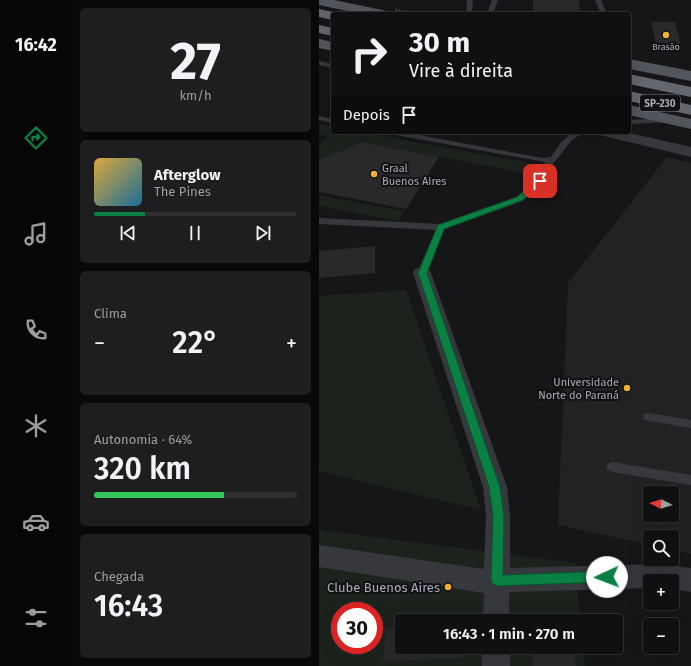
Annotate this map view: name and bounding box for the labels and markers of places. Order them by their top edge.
marker: Brasão [661,30,671,40]
place label: Brasão [652,42,680,52]
place label: Graal Buenos Aires [382,162,446,188]
pin [523,164,557,198]
marker: Graal Buenos Aires [369,169,379,179]
place label: Universidade Norte do Paraná [538,376,619,402]
marker: Universidade Norte do Paraná [622,383,632,393]
place label: Clube Buenos Aires [327,580,440,595]
marker: Clube Buenos Aires [443,582,453,592]

